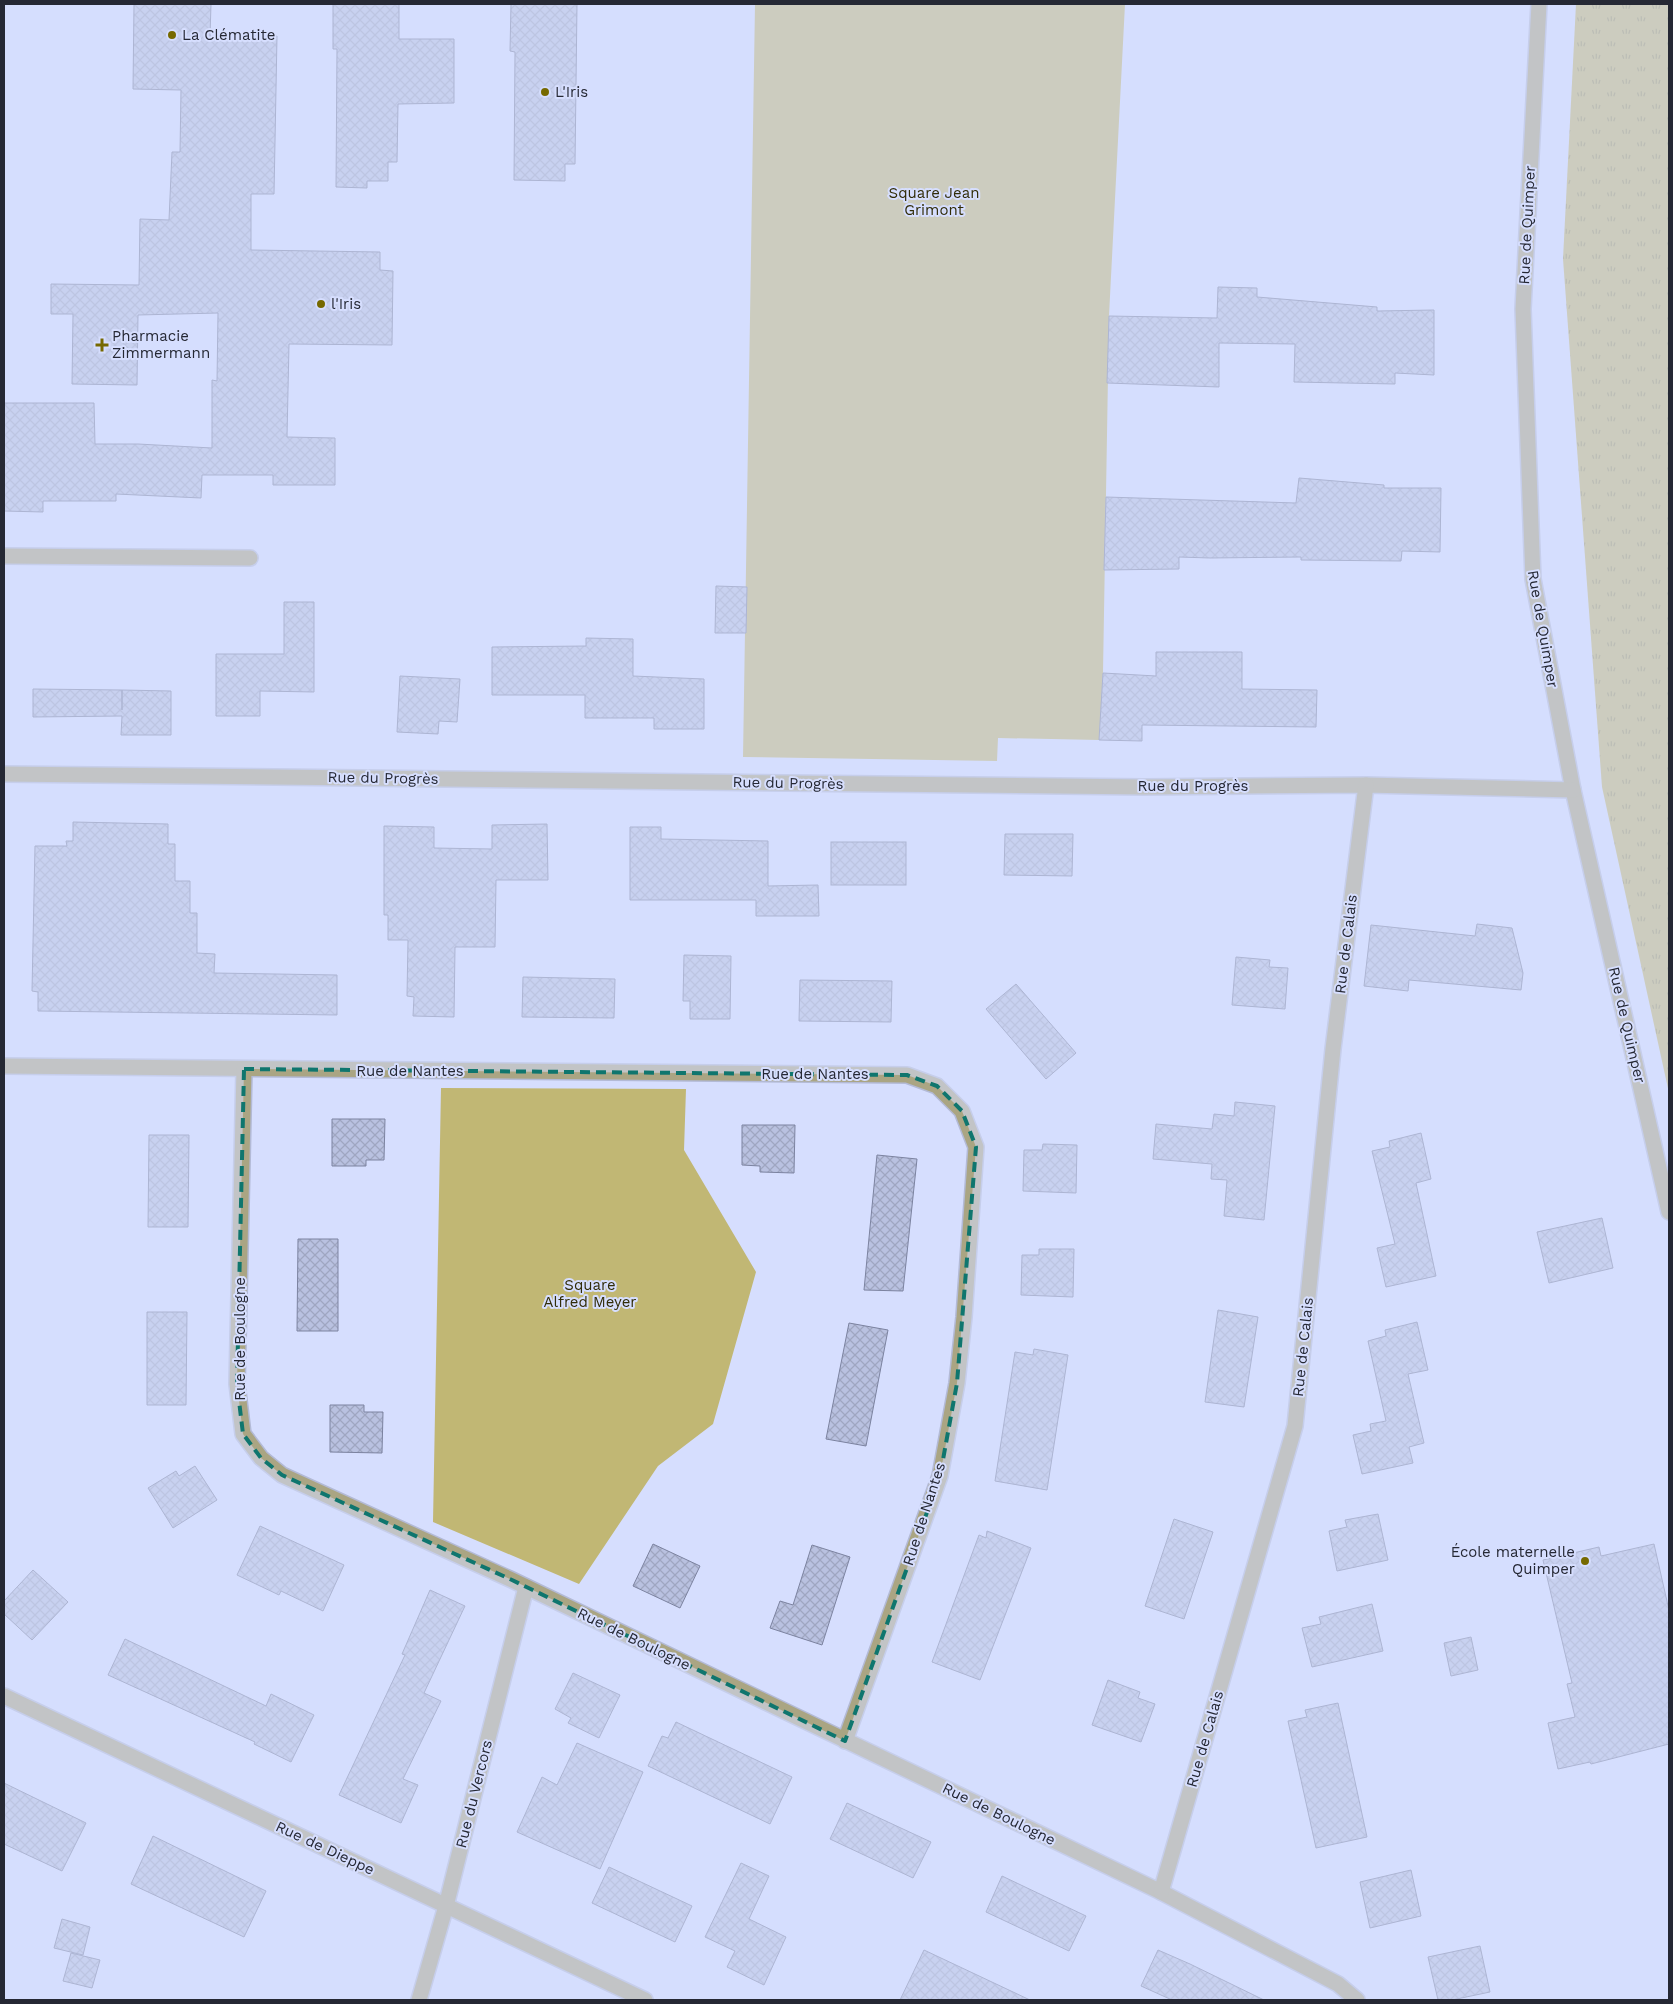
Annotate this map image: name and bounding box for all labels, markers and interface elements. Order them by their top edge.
place label: La Clématite [182,26,275,44]
marker: La Clématite [166,29,178,41]
place label: L'Iris [555,83,588,101]
marker: L'Iris [539,86,551,98]
street label: Rue de Quimper [1515,165,1539,285]
park label: Square Jean Grimont [889,184,979,219]
place label: l'Iris [331,295,361,313]
marker: l'Iris [315,298,327,310]
place label: Pharmacie Zimmermann [112,327,210,362]
marker: Pharmacie Zimmermann [96,339,108,351]
street label: Rue de Quimper [1524,569,1562,689]
street label: Rue du Progrès [327,768,439,788]
street label: Rue du Progrès [732,773,844,793]
street label: Rue du Progrès [1137,777,1249,795]
street label: Rue de Calais [1331,893,1361,995]
street label: Rue de Quimper [1605,965,1649,1085]
street label: Rue de Nantes [356,1062,464,1080]
street label: Rue de Nantes [761,1065,869,1083]
park label: Square Alfred Meyer [544,1276,636,1311]
street label: Rue de Boulogne [231,1277,249,1401]
street label: Rue de Calais [1289,1296,1317,1398]
street label: Rue de Nantes [899,1460,949,1568]
place label: École maternelle Quimper [1451,1543,1575,1578]
marker: École maternelle Quimper [1579,1555,1591,1567]
street label: Rue de Boulogne [575,1604,693,1674]
street label: Rue de Calais [1183,1688,1227,1789]
street label: Rue du Vercors [452,1738,496,1850]
street label: Rue de Boulogne [940,1779,1058,1849]
street label: Rue de Dieppe [273,1817,377,1879]

